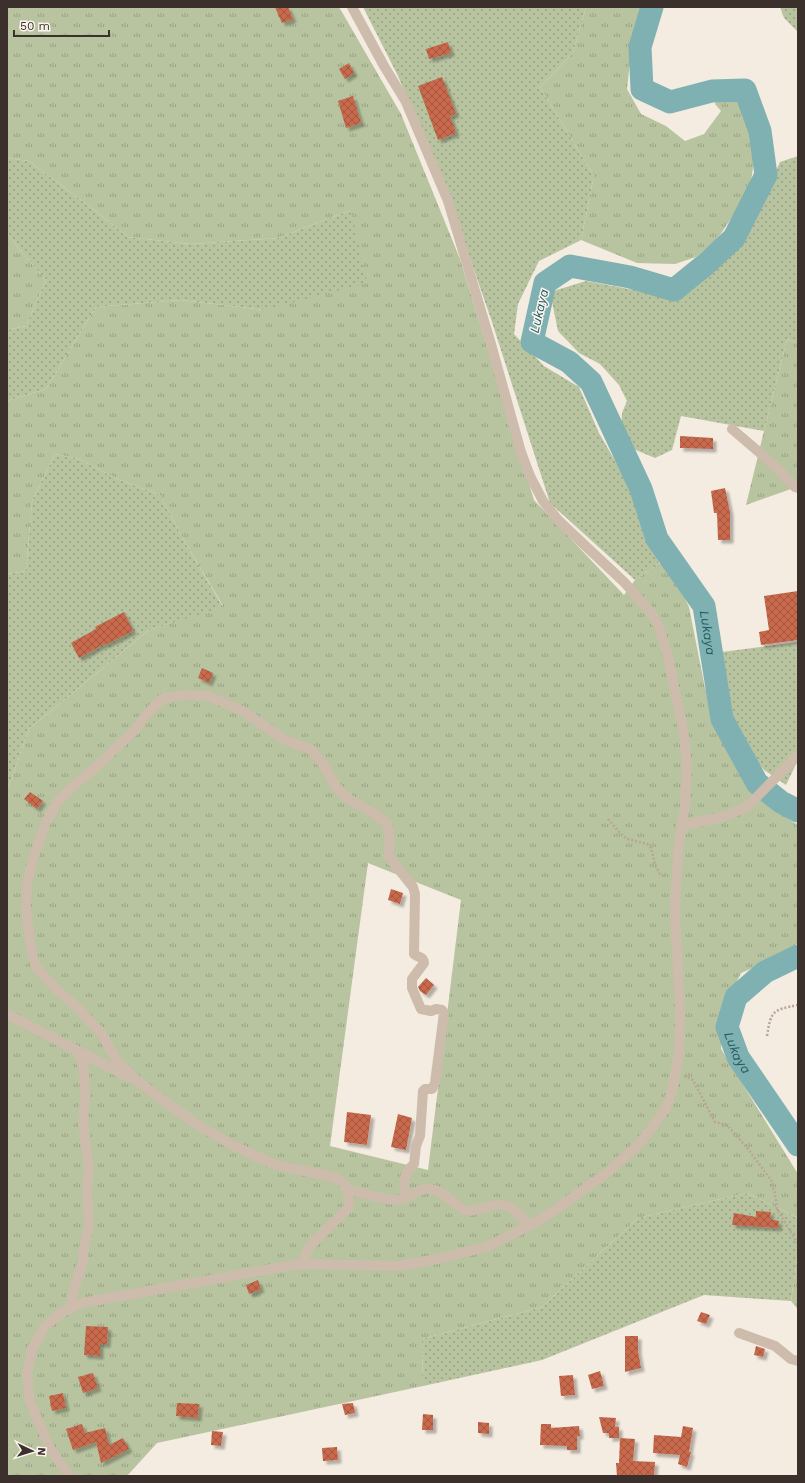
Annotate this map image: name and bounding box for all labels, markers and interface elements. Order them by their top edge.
scale bar [14,12,109,38]
text: 50 m [20,19,50,33]
water label: Lukaya [527,287,551,335]
water label: Lukaya [697,609,719,656]
water label: Lukaya [722,1029,754,1076]
north arrow [12,1431,52,1471]
text: N [35,1447,48,1456]

